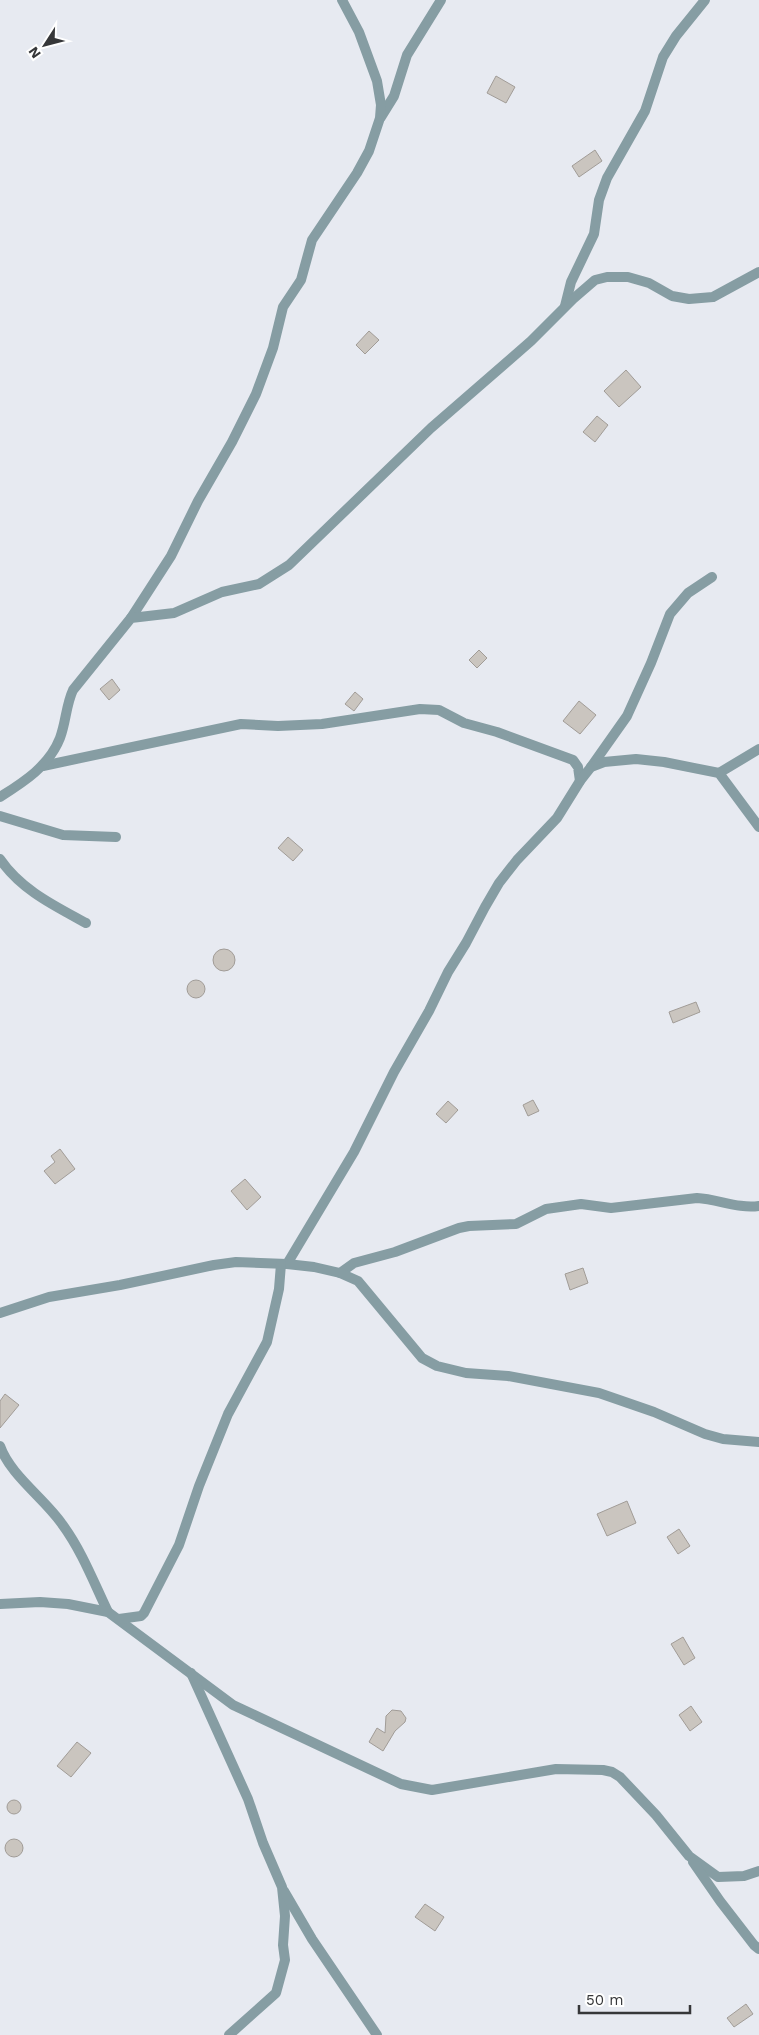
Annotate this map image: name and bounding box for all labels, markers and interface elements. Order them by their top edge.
north arrow [20,20,70,70]
text: N [25,44,44,62]
scale bar [579,1982,690,2014]
text: 50 m [586,1991,623,2009]

